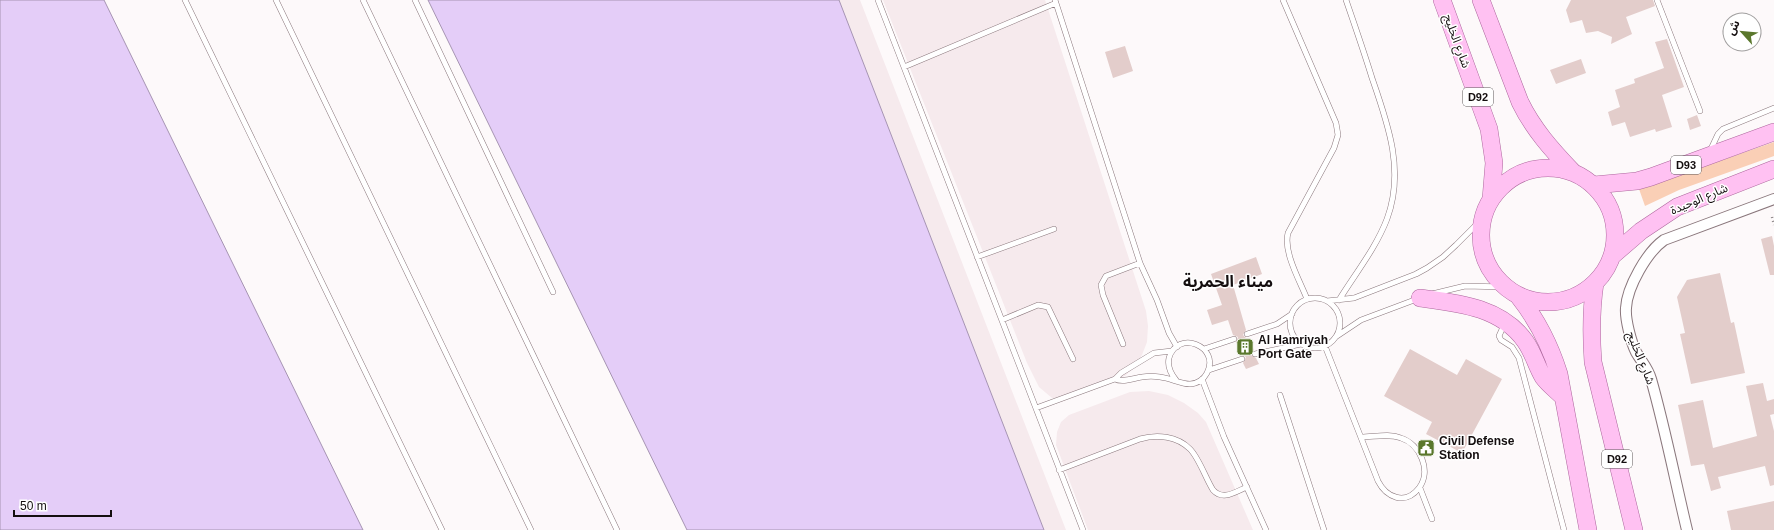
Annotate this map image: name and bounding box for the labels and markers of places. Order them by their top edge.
place label: Al Hamriyah Port Gate [1258,333,1328,361]
building icon: Al Hamriyah Port Gate [1235,337,1255,357]
place label: Civil Defense Station [1439,434,1515,462]
public building icon: Civil Defense Station [1416,438,1436,458]

